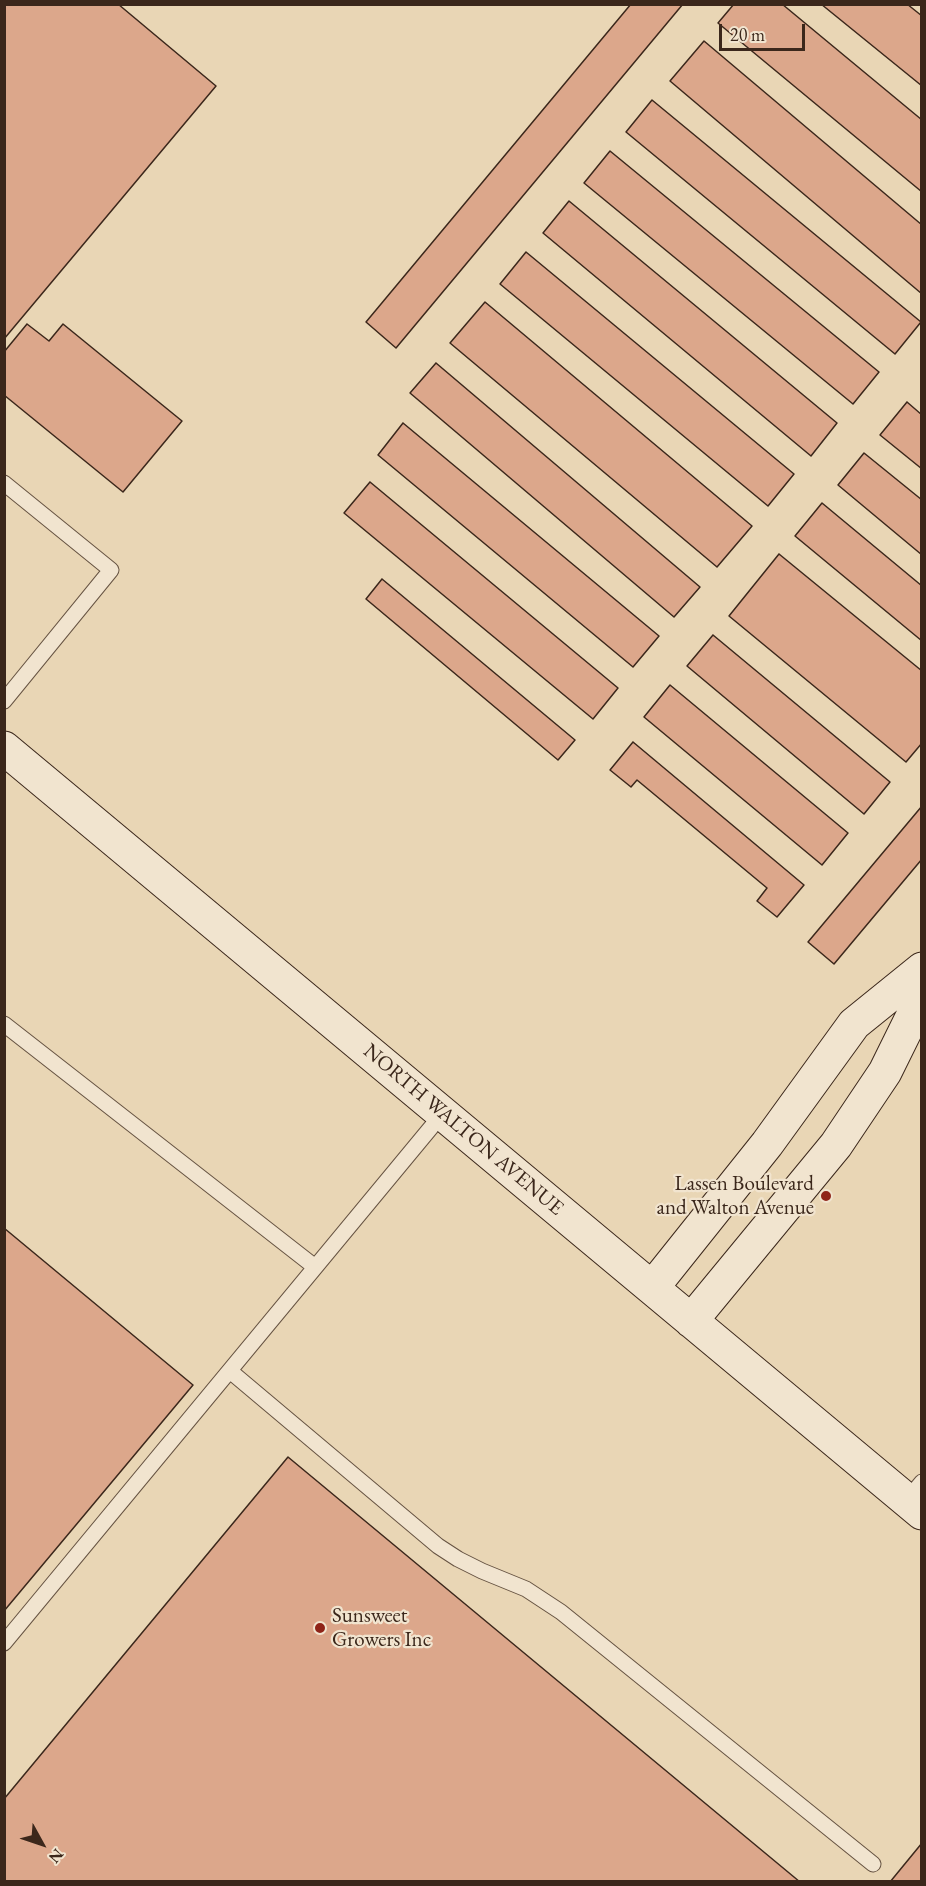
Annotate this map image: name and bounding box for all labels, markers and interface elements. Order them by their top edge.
scale bar [722,12,808,50]
text: 20 m [730,23,765,46]
street label: NORTH WALTON AVENUE [358,1039,568,1221]
place label: Lassen Boulevard and Walton Avenue [657,1171,814,1221]
marker: Lassen Boulevard and Walton Avenue [819,1189,833,1203]
place label: Sunsweet Growers Inc [332,1603,431,1653]
marker: Sunsweet Growers Inc [313,1621,327,1635]
north arrow [12,1814,72,1874]
text: N [44,1844,68,1868]

